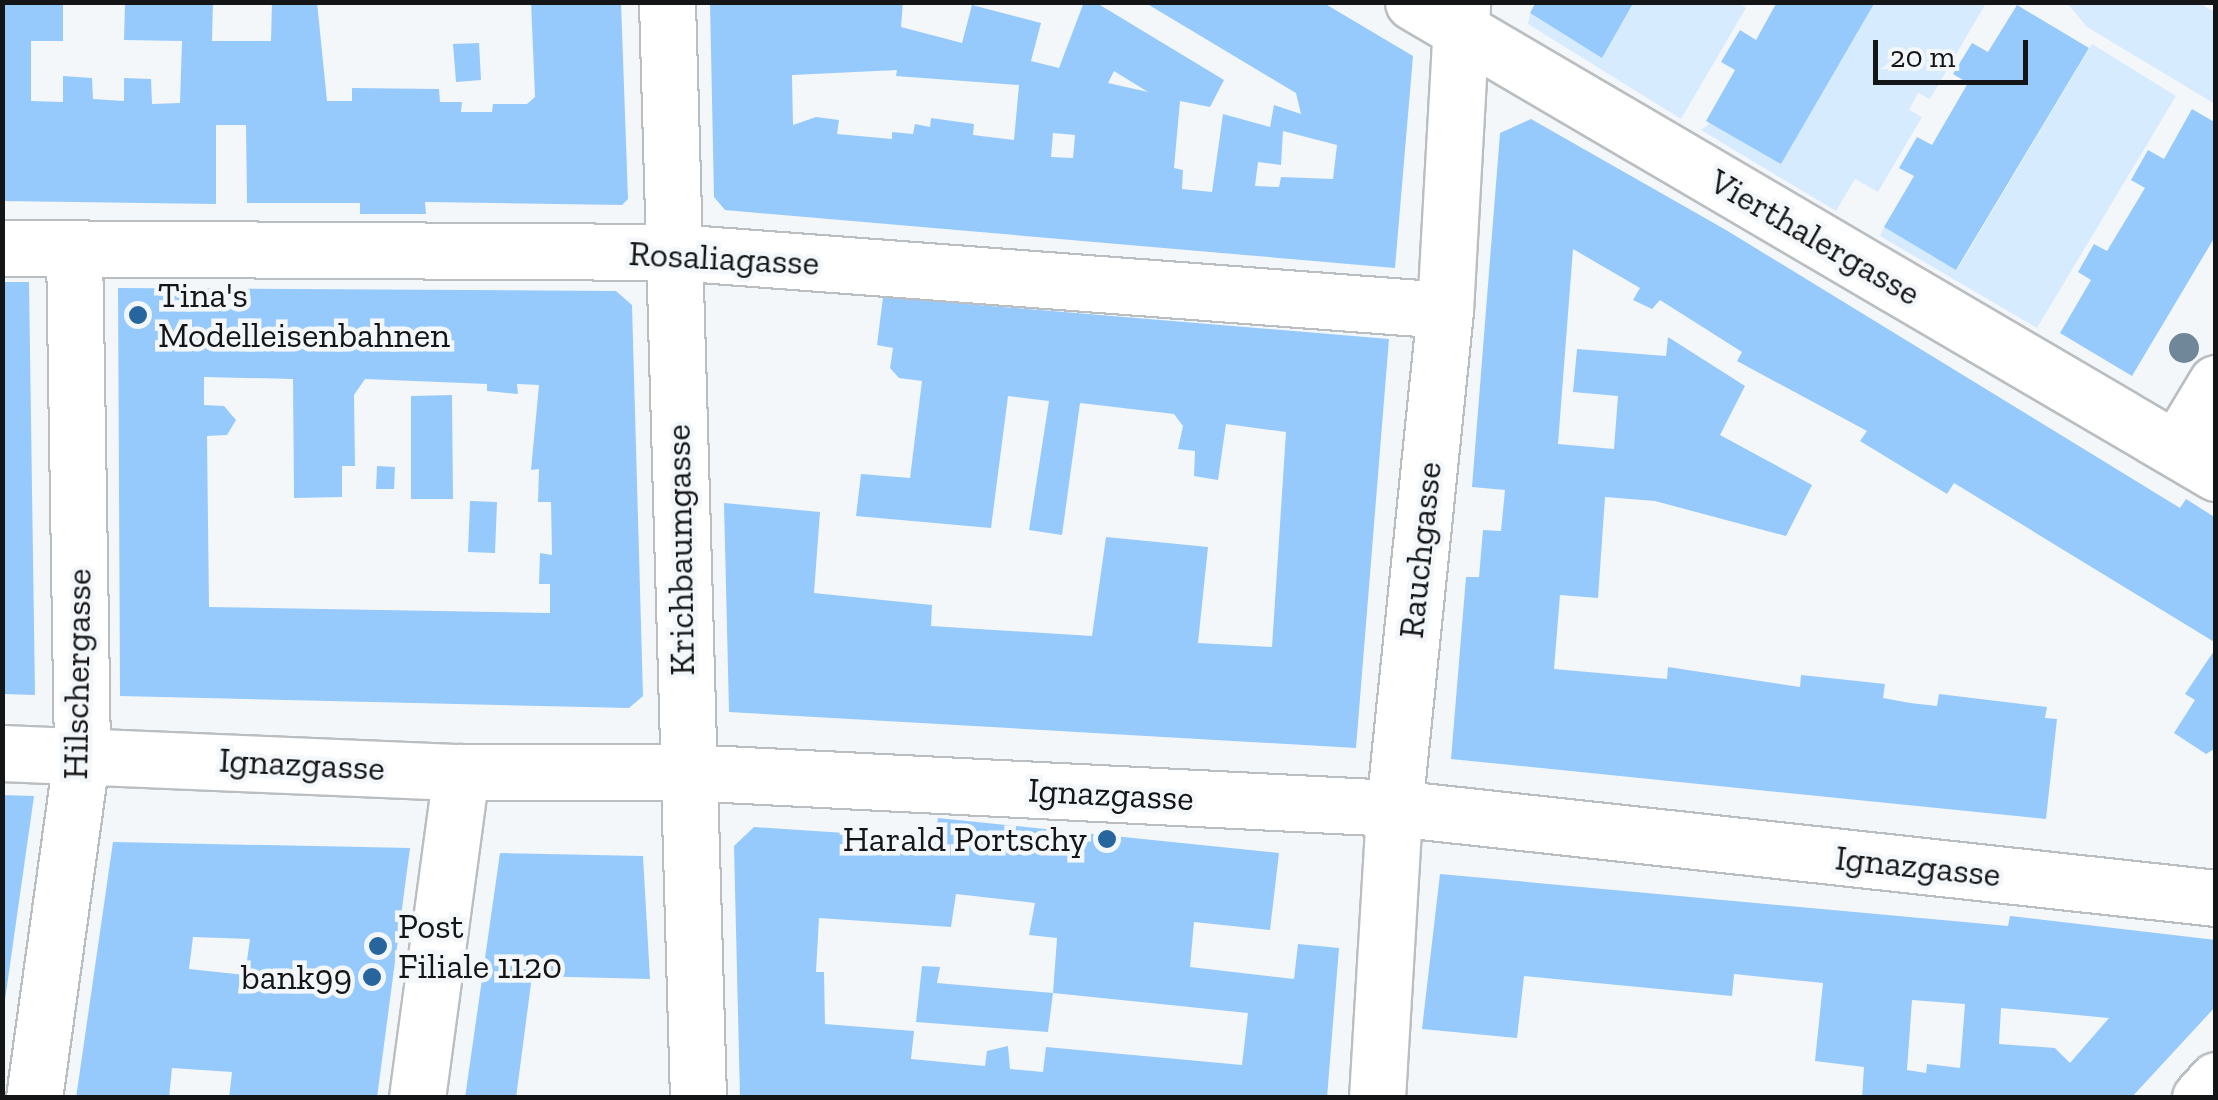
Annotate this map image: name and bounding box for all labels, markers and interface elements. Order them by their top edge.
scale bar [1878,20,2033,82]
text: 20 m [1890,39,1955,75]
street label: Vierthalergasse [1702,160,1928,314]
street label: Rosaliagasse [628,232,820,284]
place label: Tina's Modelleisenbahnen [158,274,450,356]
marker: Tina's Modelleisenbahnen [127,304,149,326]
street label: Krichbaumgasse [657,424,703,676]
street label: Rauchgasse [1390,460,1450,640]
street label: Hilschergasse [54,568,100,780]
street label: Ignazgasse [218,739,386,789]
street label: Ignazgasse [1027,769,1195,819]
place label: Harald Portschy [843,818,1087,860]
marker: Harald Portschy [1096,828,1118,850]
street label: Ignazgasse [1833,836,2003,896]
place label: Post Filiale 1120 [398,905,562,987]
marker: Post Filiale 1120 [367,935,389,957]
place label: bank99 [241,956,352,998]
marker: bank99 [361,966,383,988]

